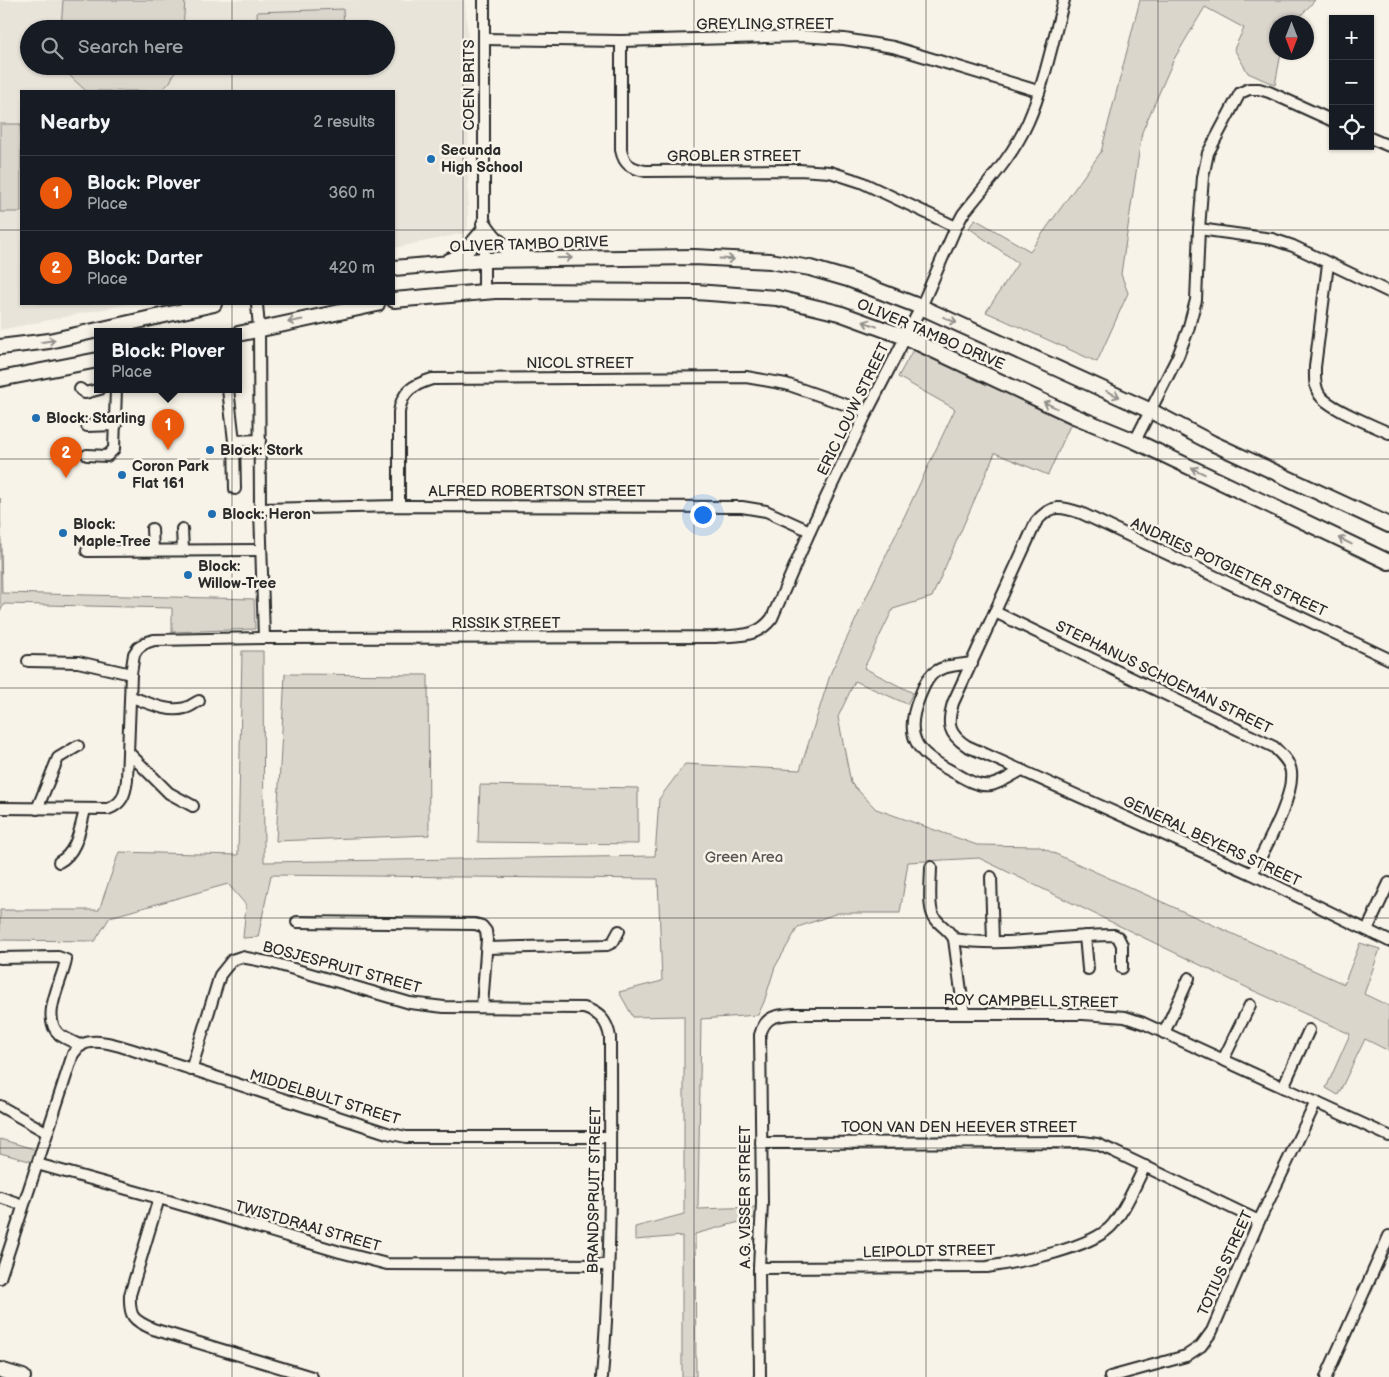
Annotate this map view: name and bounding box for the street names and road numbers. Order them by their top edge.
street label: GREYLING STREET [696,15,834,34]
street label: COEN BRITS [460,40,479,131]
street label: GROBLER STREET [667,147,801,166]
street label: OLIVER TAMBO DRIVE [449,232,609,257]
street label: OLIVER TAMBO DRIVE [854,295,1008,374]
street label: ERIC LOUW STREET [813,340,894,479]
street label: NICOL STREET [526,354,634,373]
street label: ALFRED ROBERTSON STREET [428,482,646,501]
street label: ANDRIES POTGIETER STREET [1128,514,1330,621]
street label: RISSIK STREET [452,614,560,633]
street label: STEPHANUS SCHOEMAN STREET [1052,617,1275,738]
street label: GENERAL BEYERS STREET [1120,792,1304,891]
street label: BOSJESPRUIT STREET [260,937,423,998]
street label: ROY CAMPBELL STREET [943,990,1119,1013]
street label: MIDDELBULT STREET [247,1065,403,1129]
street label: BRANDSPRUIT STREET [584,1106,605,1274]
street label: TOON VAN DEN HEEVER STREET [841,1118,1077,1137]
street label: A.G. VISSER STREET [736,1125,755,1269]
street label: TWISTDRAAI STREET [233,1197,383,1256]
street label: TOTIUS STREET [1194,1208,1257,1319]
street label: LEIPOLDT STREET [862,1241,996,1262]

